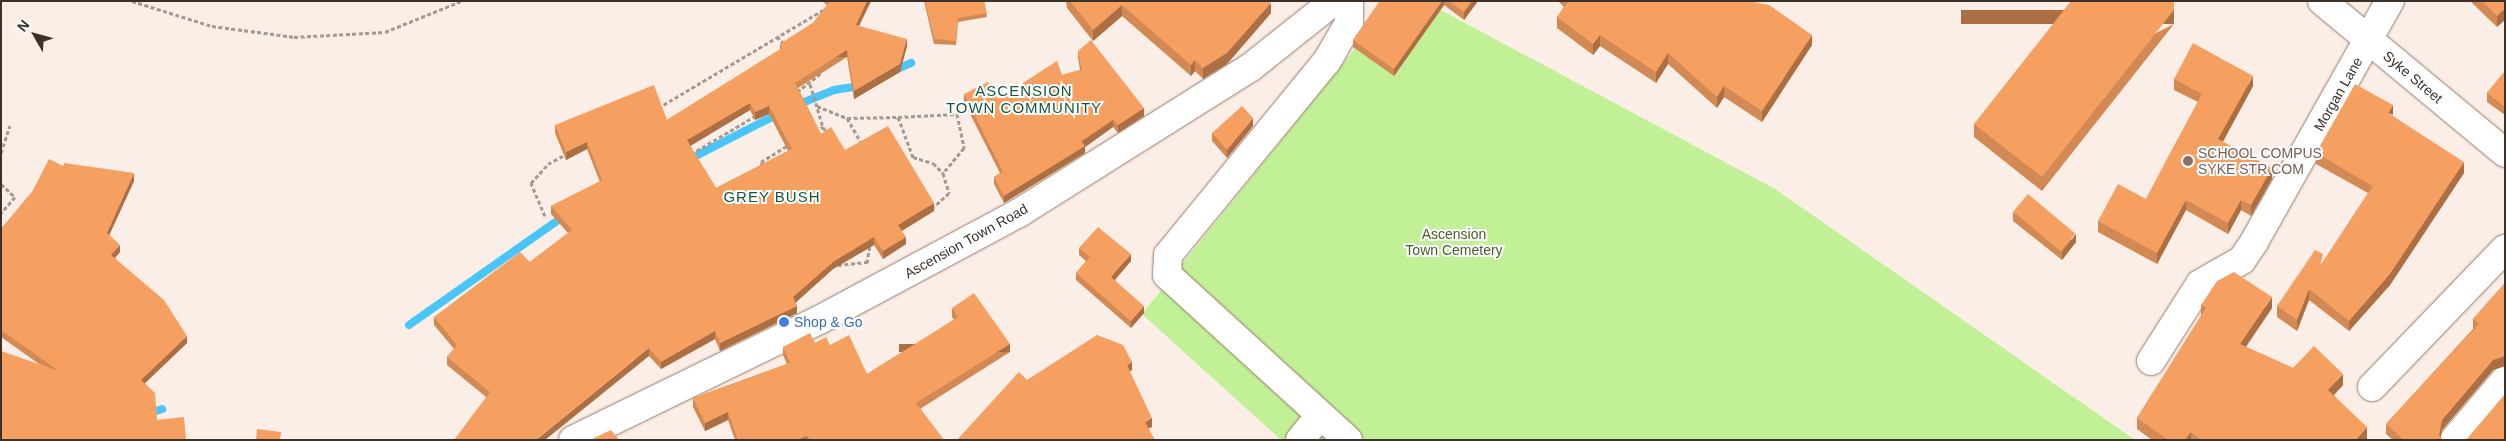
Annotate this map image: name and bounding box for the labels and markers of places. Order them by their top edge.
place label: SCHOOL COMPUS SYKE STR COM [2198,145,2322,178]
marker: SCHOOL COMPUS SYKE STR COM [2182,155,2194,167]
place label: Shop & Go [794,314,862,330]
marker: Shop & Go [778,316,790,328]

